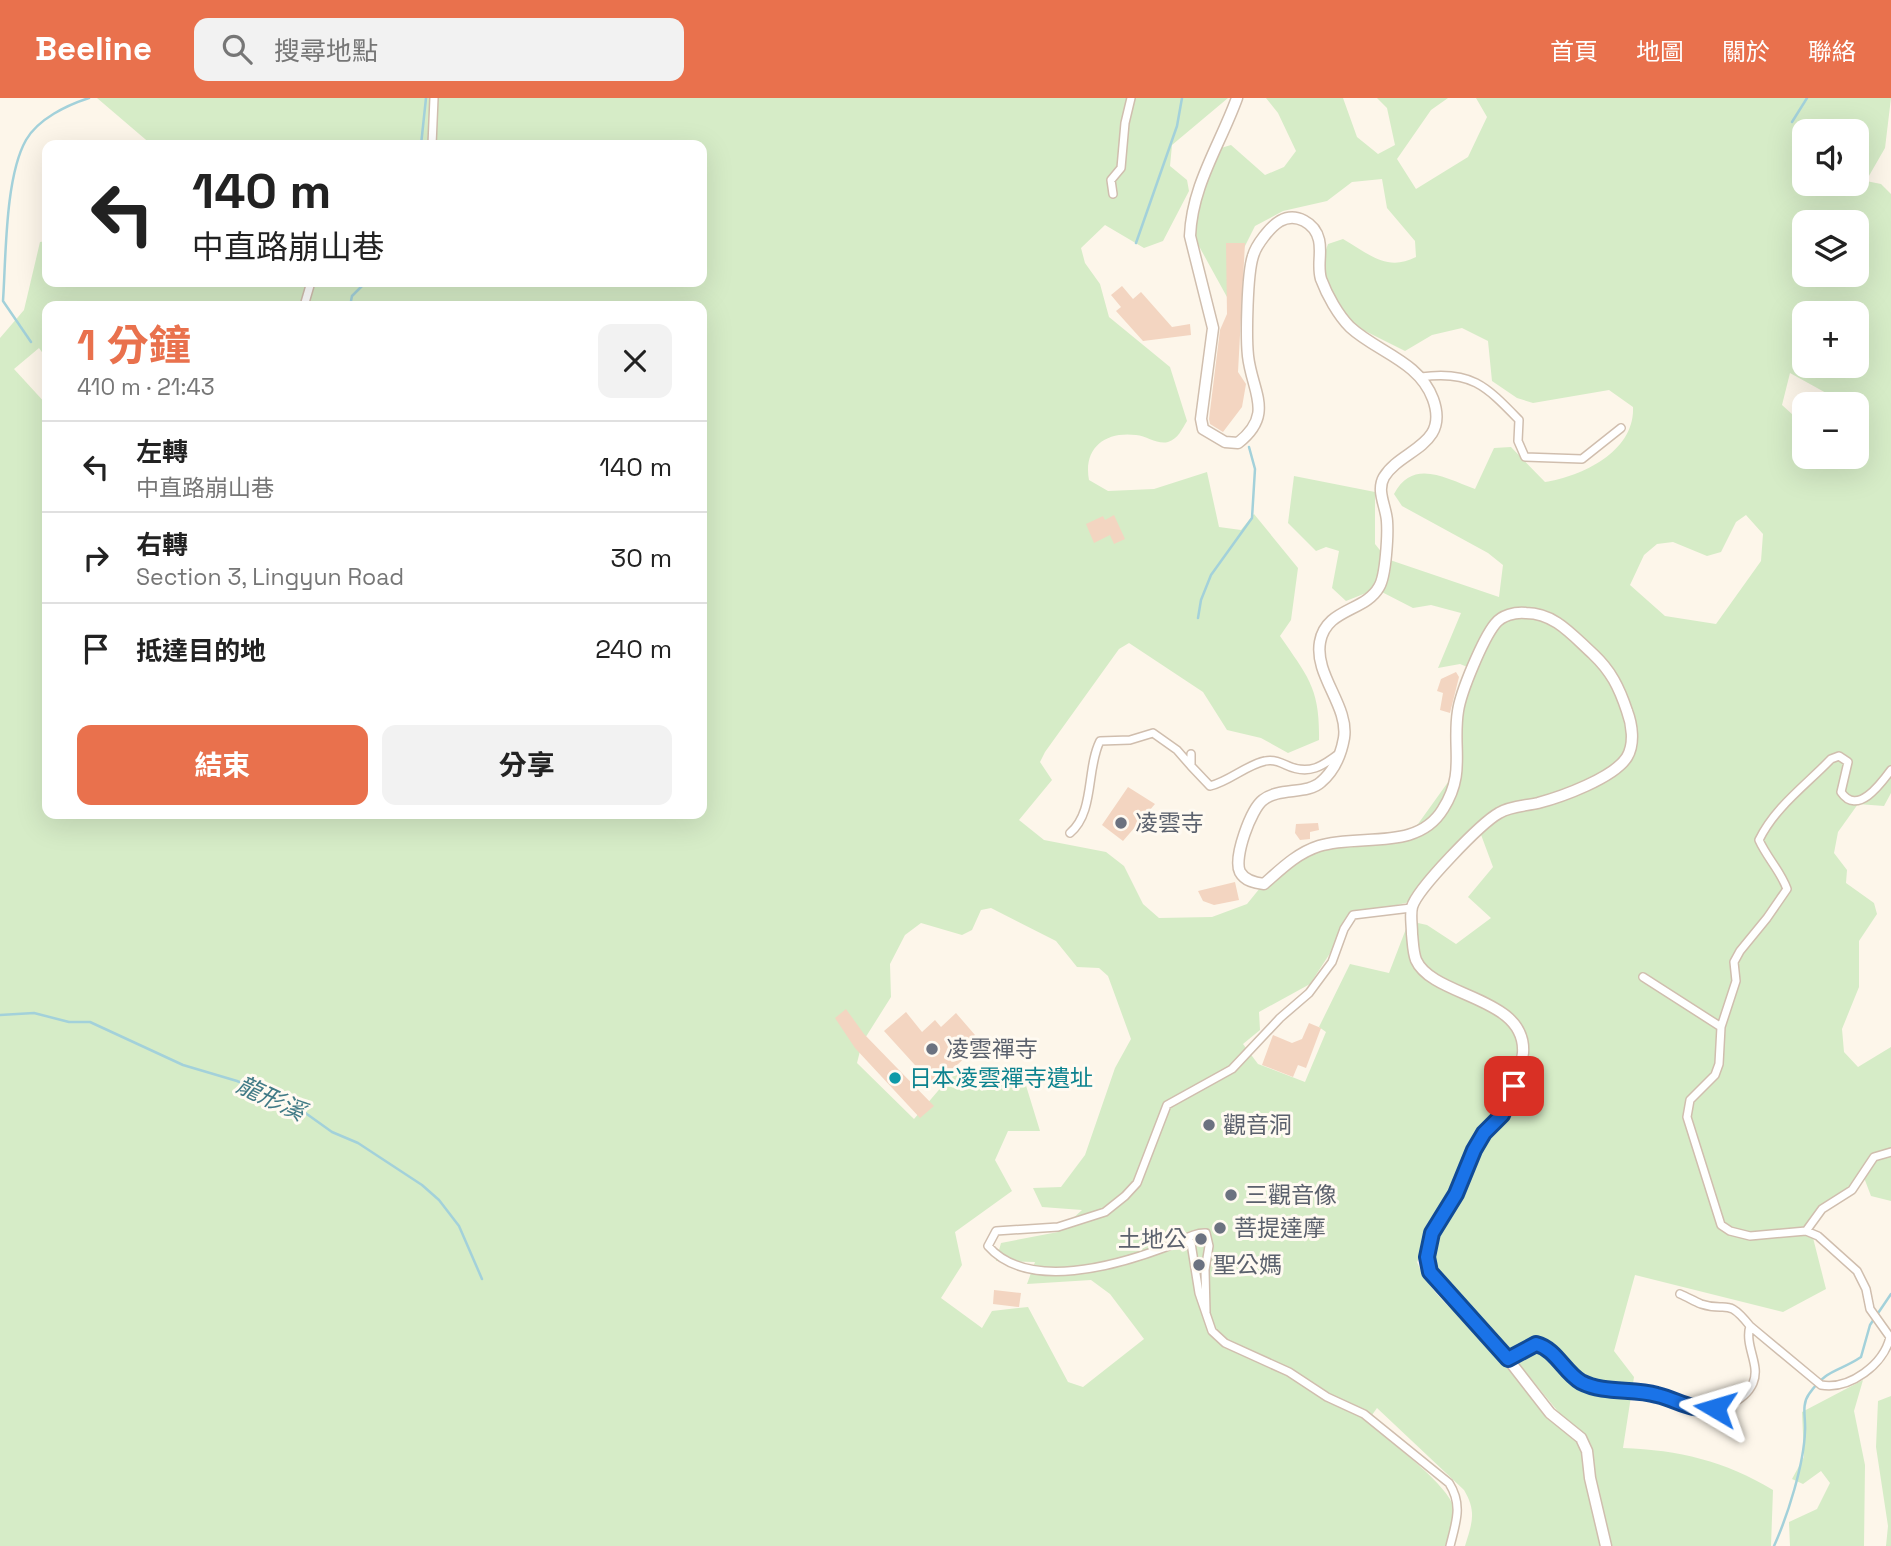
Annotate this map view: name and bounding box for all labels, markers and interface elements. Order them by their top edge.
search box [194,18,684,81]
text: Beeline [35,28,152,70]
icon: search [218,30,256,68]
text: 搜尋地點 [274,34,378,68]
text: 首頁 [1550,36,1598,67]
text: 地圖 [1636,36,1684,67]
text: 關於 [1722,36,1770,67]
text: 聯絡 [1808,36,1856,67]
map controls [1792,119,1869,469]
button: sound [1792,119,1869,196]
text: 140 m [192,160,331,222]
icon: left [77,168,168,259]
button: layers [1792,210,1869,287]
text: 中直路崩山巷 [192,227,384,267]
button: + [1792,301,1869,378]
text: 1 分鐘 [77,319,191,372]
button: close [598,324,672,398]
text: 410 m · 21:43 [77,372,215,402]
button: − [1792,392,1869,469]
text: 左轉 [136,435,188,469]
icon: left [77,448,115,486]
text: 140 m [599,450,672,484]
text: 中直路崩山巷 [136,473,274,503]
text: 右轉 [136,528,188,562]
icon: right [77,539,115,577]
text: 30 m [611,541,672,575]
text: Section 3, Lingyun Road [136,562,404,592]
icon: arrive [77,630,115,668]
text: 240 m [595,632,672,666]
text: 抵達目的地 [136,634,266,668]
button: 結束 [77,725,368,805]
button: 分享 [382,725,672,805]
place label: 凌雲寺 [1135,808,1204,838]
marker: 凌雲寺 [1113,815,1129,831]
place label: 凌雲禪寺 [946,1034,1038,1064]
marker: 凌雲禪寺 [924,1041,940,1057]
pin [1484,1056,1544,1116]
place label: 日本凌雲禪寺遺址 [909,1063,1093,1093]
icon: arrive [1495,1067,1533,1105]
water label: 龍形溪 [232,1069,313,1129]
marker: 日本凌雲禪寺遺址 [887,1070,903,1086]
place label: 觀音洞 [1223,1110,1292,1140]
marker: 觀音洞 [1201,1117,1217,1133]
place label: 三觀音像 [1245,1180,1337,1210]
marker: 三觀音像 [1223,1187,1239,1203]
place label: 菩提達摩 [1234,1213,1326,1243]
marker: 菩提達摩 [1212,1220,1228,1236]
place label: 土地公 [1118,1224,1187,1254]
marker: 土地公 [1193,1231,1209,1247]
place label: 聖公媽 [1213,1250,1282,1280]
marker: 聖公媽 [1191,1257,1207,1273]
position arrow [1678,1371,1752,1445]

